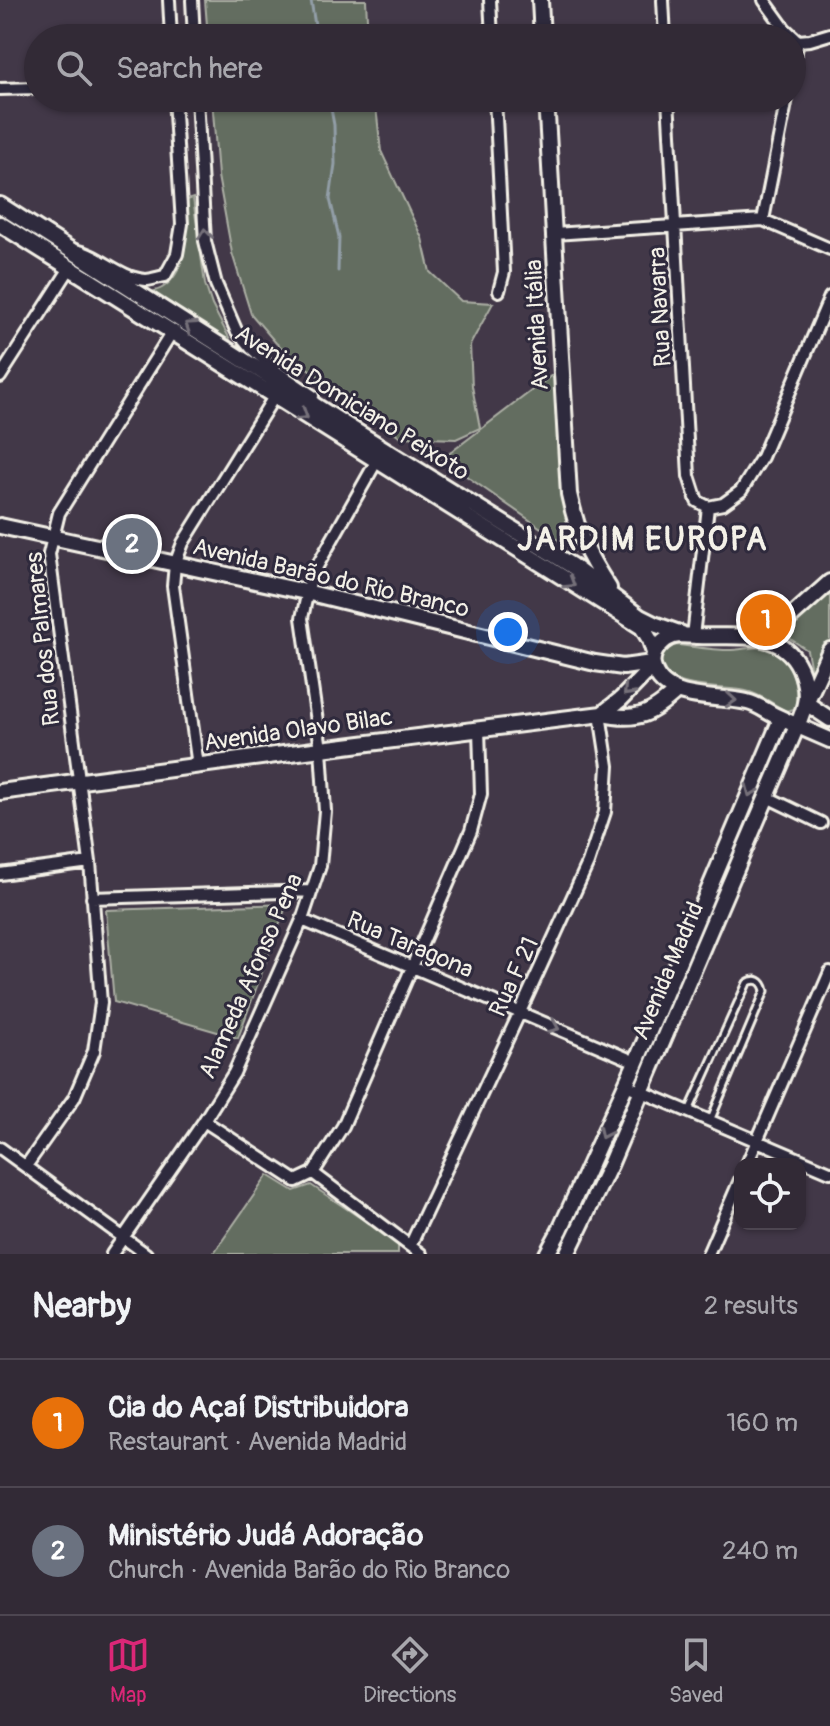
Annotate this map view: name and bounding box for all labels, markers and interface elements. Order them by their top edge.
search box [24,24,806,112]
icon: search [52,46,96,90]
text: Search here [116,50,263,87]
one-way arrow [197,227,214,240]
street label: Rua Navarra [642,246,678,368]
street label: Avenida Itália [519,259,555,391]
street label: Avenida Domiciano Peixoto [229,319,475,487]
one-way arrow [184,320,199,335]
one-way arrow [294,405,308,420]
pin: 2 [106,514,158,574]
district label: JARDIM EUROPA [517,520,769,560]
street label: Avenida Barão do Rio Branco [190,532,472,624]
street label: Rua dos Palmares [19,550,67,727]
one-way arrow [561,573,576,588]
pin: 1 [740,590,792,650]
your location [488,612,528,652]
one-way arrow [624,681,638,696]
one-way arrow [725,691,738,708]
street label: Avenida Olavo Bilac [202,702,394,758]
one-way arrow [745,783,761,797]
street label: Alameda Afonso Pena [193,869,309,1083]
street label: Avenida Madrid [626,898,710,1044]
street label: Rua Taragona [342,905,478,985]
street label: Rua F 21 [483,932,545,1022]
one-way arrow [546,1017,560,1034]
one-way arrow [598,1124,614,1139]
map controls [734,1158,806,1230]
button: locate [734,1158,806,1230]
text: Nearby [32,1285,131,1328]
text: 2 results [704,1290,798,1322]
text: Cia do Açaí Distribuidora [108,1389,409,1426]
text: 1 [53,1407,63,1439]
text: 160 m [726,1407,798,1439]
text: Restaurant · Avenida Madrid [108,1426,407,1458]
text: Ministério Judá Adoração [108,1517,423,1554]
text: 2 [51,1535,65,1567]
text: 240 m [722,1535,798,1567]
text: Church · Avenida Barão do Rio Branco [108,1554,510,1586]
tab: Map [106,1633,150,1709]
tab: Directions [363,1633,456,1709]
tab: Saved [669,1633,724,1709]

